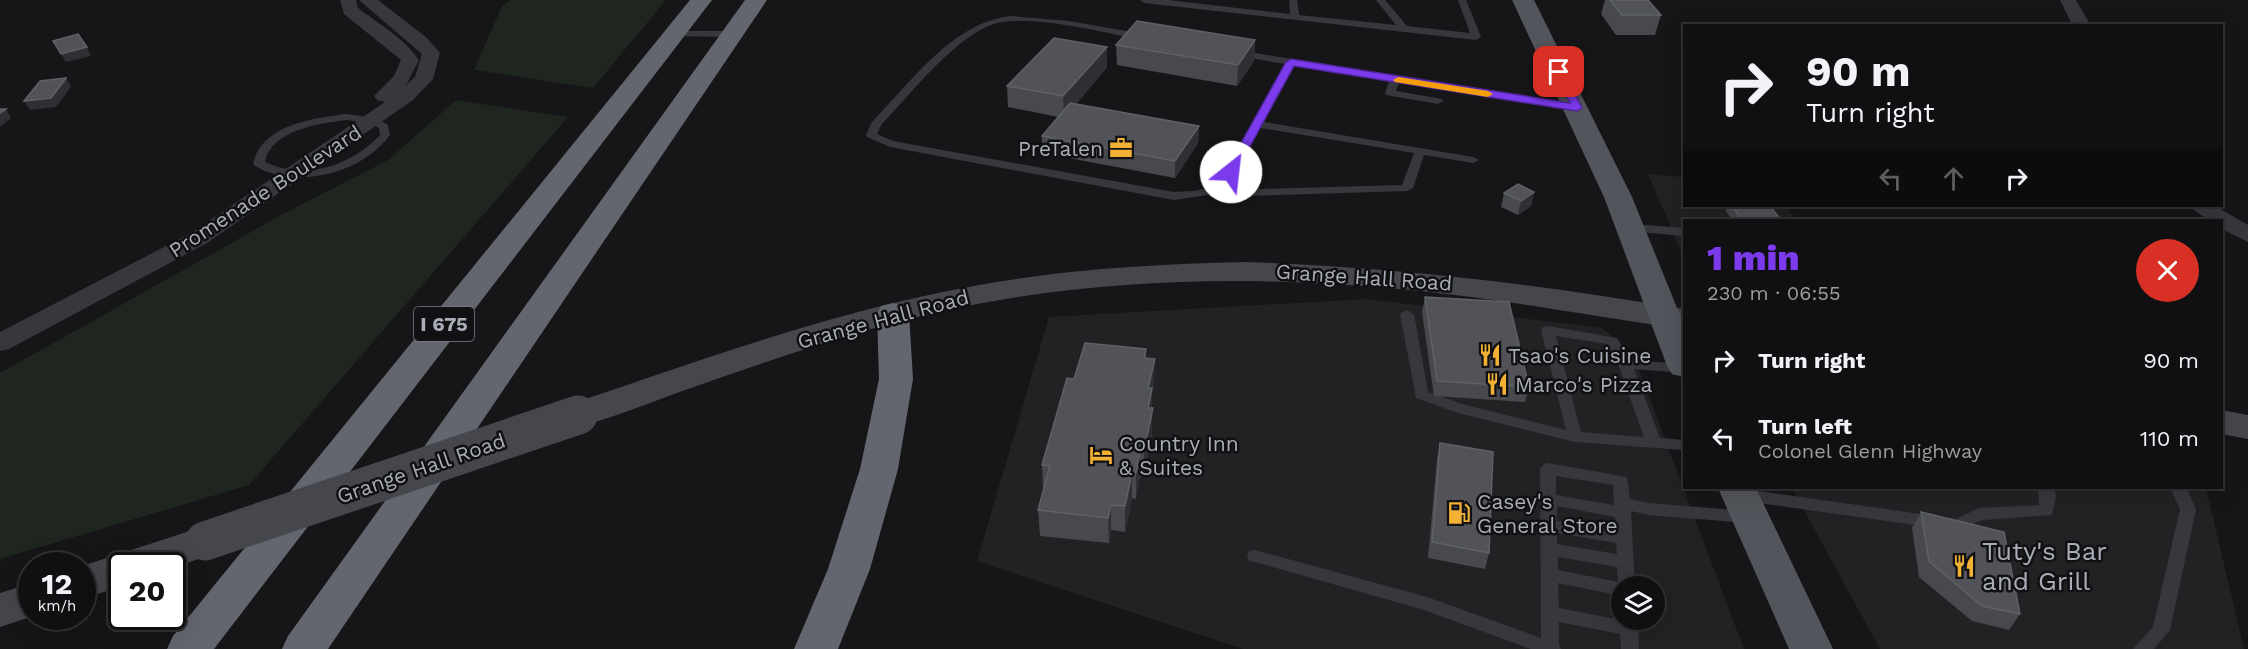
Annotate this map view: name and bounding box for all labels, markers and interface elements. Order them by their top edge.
pin [1533,46,1584,97]
text: 90 m [1806,47,1910,96]
icon: right [1707,48,1785,126]
icon: arrive [1542,55,1575,88]
text: Turn right [1806,97,1935,129]
street label: Promenade Boulevard [164,119,366,263]
office icon: PreTalen [1108,135,1134,161]
place label: PreTalen [1018,136,1103,161]
position arrow [1199,140,1263,204]
icon: left [1874,162,1907,195]
icon: ahead [1937,162,1970,195]
icon: right [2000,162,2033,195]
text: 1 min [1707,237,1800,279]
button: close [2136,239,2199,302]
street label: Grange Hall Road [1275,258,1453,296]
text: 230 m · 06:55 [1707,281,1841,305]
street label: Grange Hall Road [795,284,971,354]
road number: I 675 [414,307,474,341]
restaurant icon: Tsao's Cuisine [1477,342,1503,368]
place label: Tsao's Cuisine [1508,343,1651,368]
icon: right [1707,344,1740,377]
text: Turn right [1758,348,1865,373]
text: 90 m [2143,348,2199,373]
restaurant icon: Marco's Pizza [1484,371,1510,397]
place label: Marco's Pizza [1515,372,1653,397]
text: Turn left [1758,414,1852,439]
icon: left [1707,422,1740,455]
text: 110 m [2140,426,2199,451]
street label: Grange Hall Road [333,427,509,509]
place label: Country Inn & Suites [1119,431,1239,480]
text: Colonel Glenn Highway [1758,439,1982,463]
hotel icon: Country Inn & Suites [1088,442,1114,468]
place label: Casey's General Store [1477,489,1618,538]
fuel station icon: Casey's General Store [1446,500,1472,526]
place label: Tuty's Bar and Grill [1982,536,2107,596]
speed limit sign: 20 [108,552,186,630]
restaurant icon: Tuty's Bar and Grill [1951,553,1977,579]
text: 12 [42,566,72,601]
map controls [1611,576,1665,630]
button: layers [1611,576,1665,630]
text: km/h [38,597,76,615]

